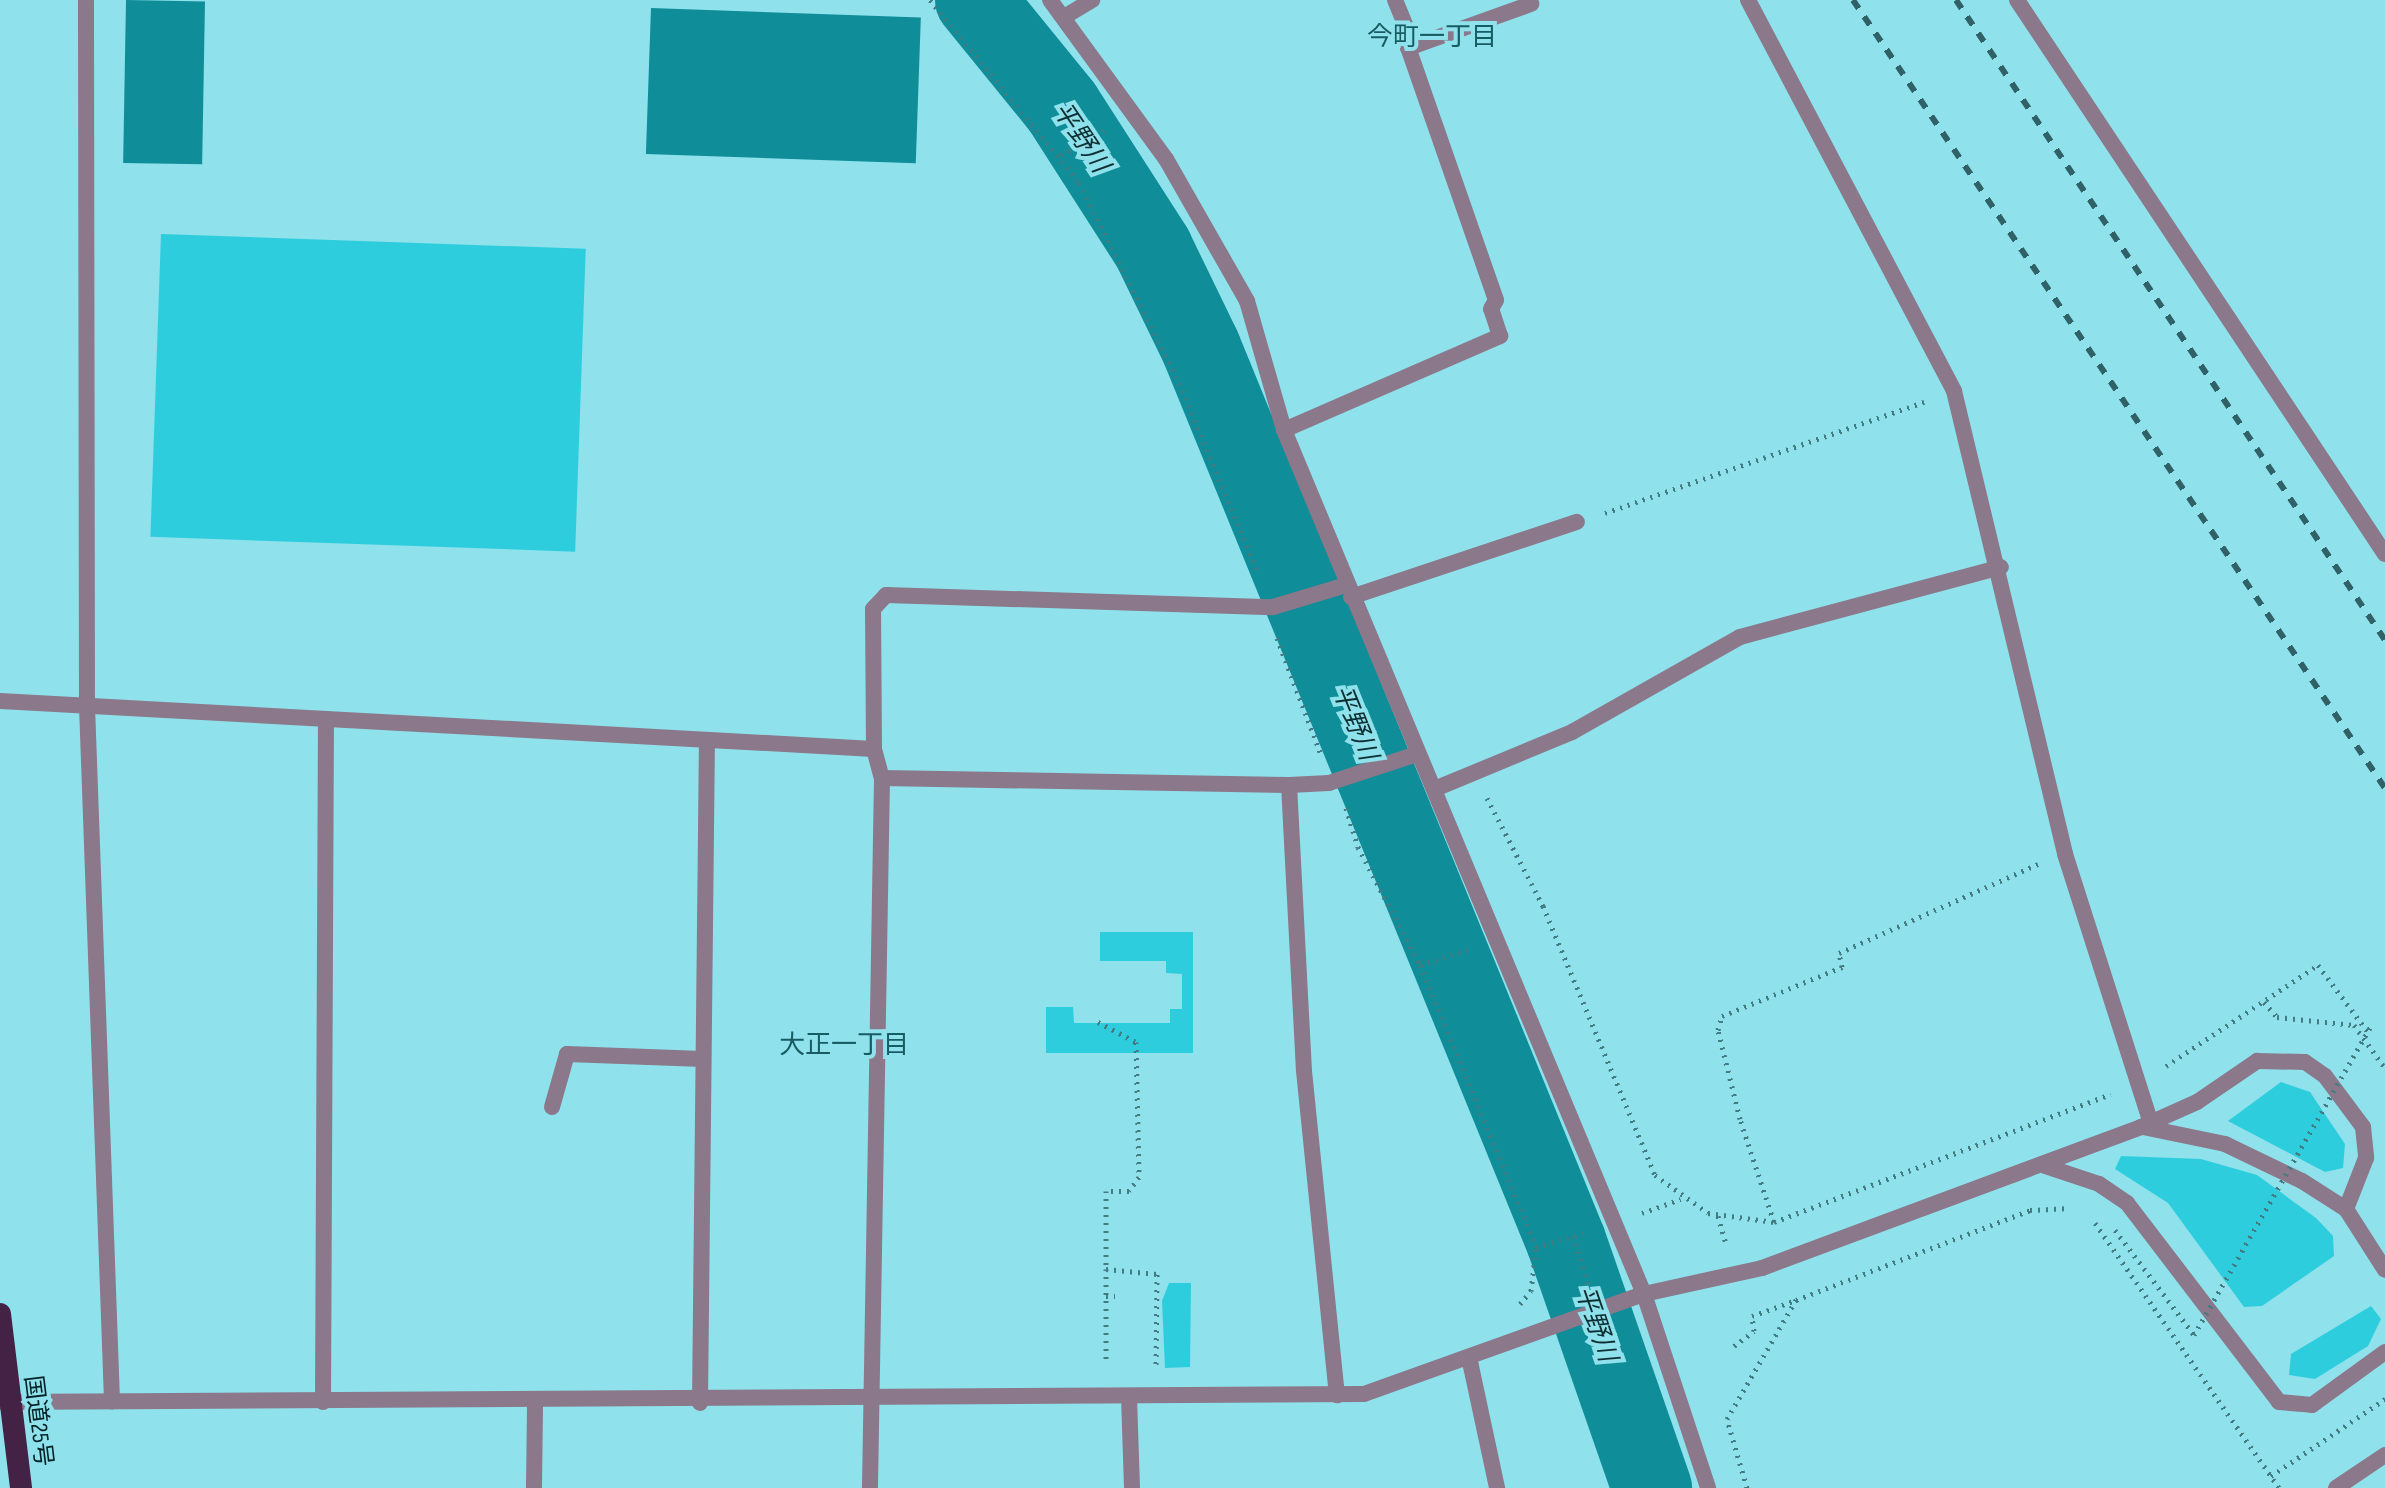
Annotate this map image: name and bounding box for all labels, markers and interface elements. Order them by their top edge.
district label: 今町一丁目 [1367,22,1497,54]
water label: 平野川 [1045,97,1115,179]
water label: 平野川 [1325,681,1383,765]
district label: 大正一丁目 [779,1030,909,1062]
water label: 平野川 [1568,1282,1622,1366]
street label: 国道25号 [18,1374,58,1468]

